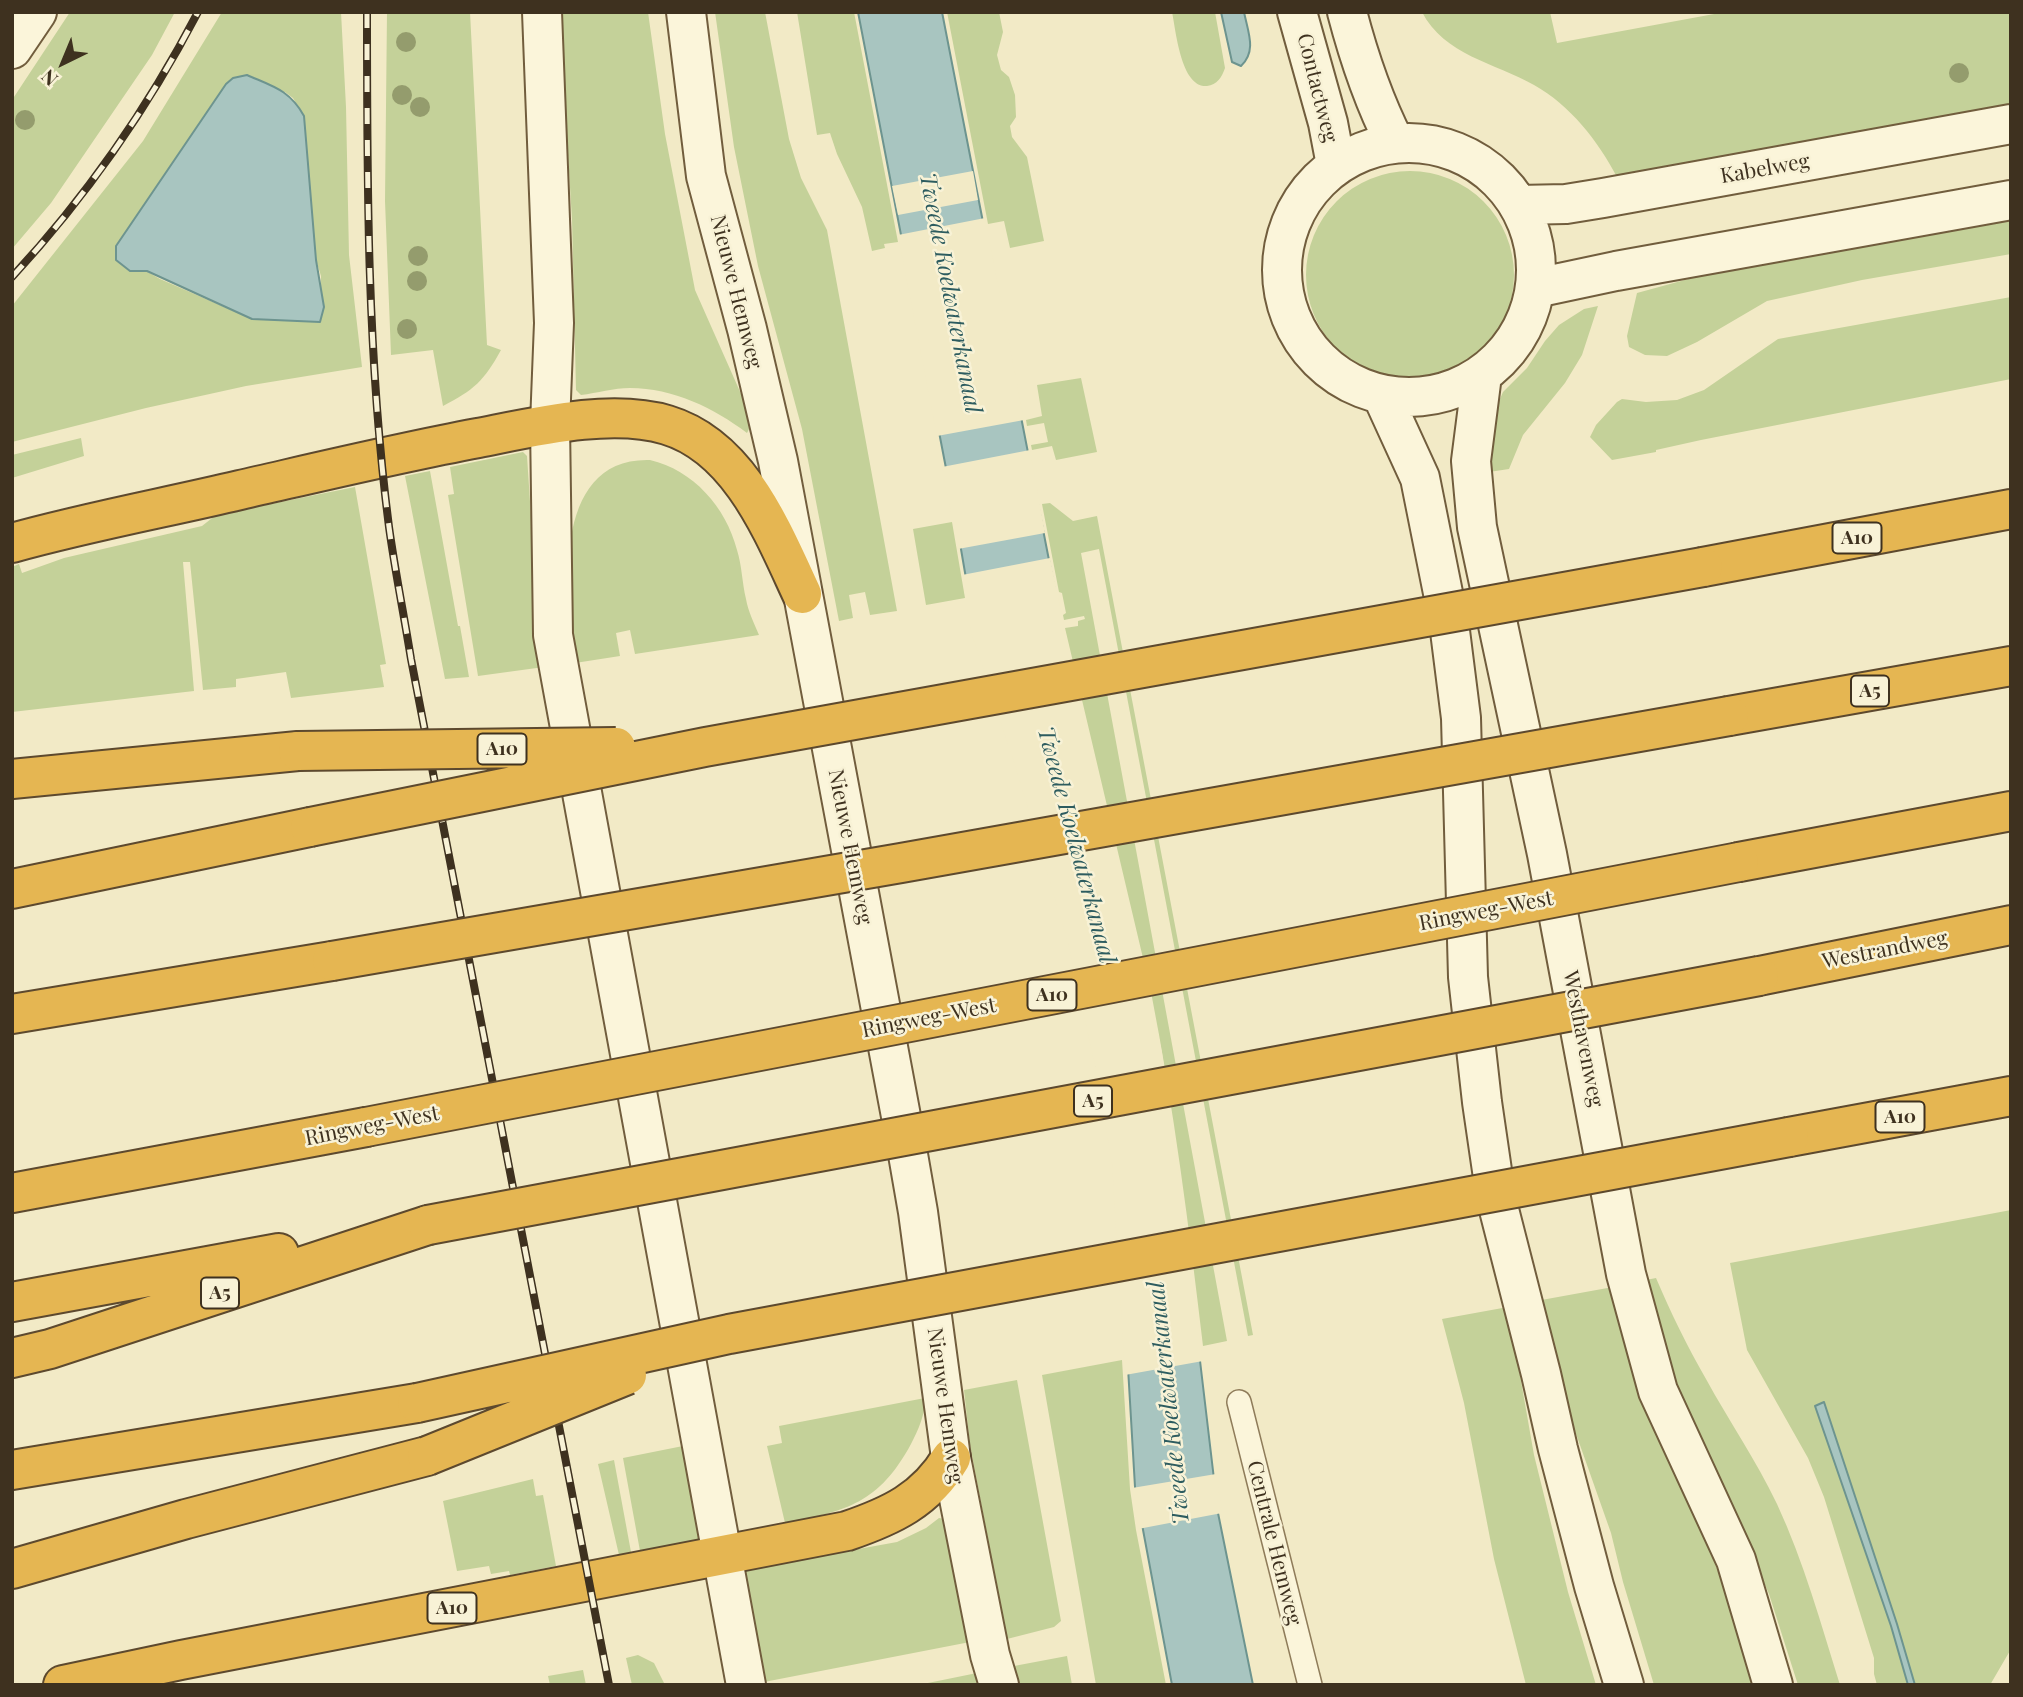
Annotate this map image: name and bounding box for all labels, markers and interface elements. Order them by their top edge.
north arrow [28,28,98,98]
street label: Contactweg [1291,31,1343,145]
text: N [35,64,63,93]
street label: Kabelweg [1718,149,1812,189]
water label: Tweede Koelwaterkanaal [913,171,987,415]
street label: Nieuwe Hemweg [705,212,767,372]
road number: A10 [1832,523,1882,554]
road number: A5 [1851,676,1889,706]
water label: Tweede Koelwaterkanaal [1031,724,1121,966]
road number: A10 [477,734,526,764]
street label: Nieuwe Hemweg [823,767,877,927]
street label: Ringweg-West [1417,886,1555,936]
street label: Westrandweg [1820,925,1950,975]
street label: Westhavenweg [1557,969,1609,1109]
road number: A10 [1028,979,1076,1010]
street label: Ringweg-West [860,993,998,1043]
road number: A5 [1074,1086,1112,1116]
street label: Ringweg-West [303,1101,441,1151]
road number: A10 [1876,1102,1924,1133]
road number: A5 [201,1278,239,1308]
water label: Tweede Koelwaterkanaal [1143,1280,1195,1526]
street label: Nieuwe Hemweg [922,1326,968,1486]
street label: Centrale Hemweg [1241,1458,1307,1628]
road number: A10 [428,1592,476,1624]

